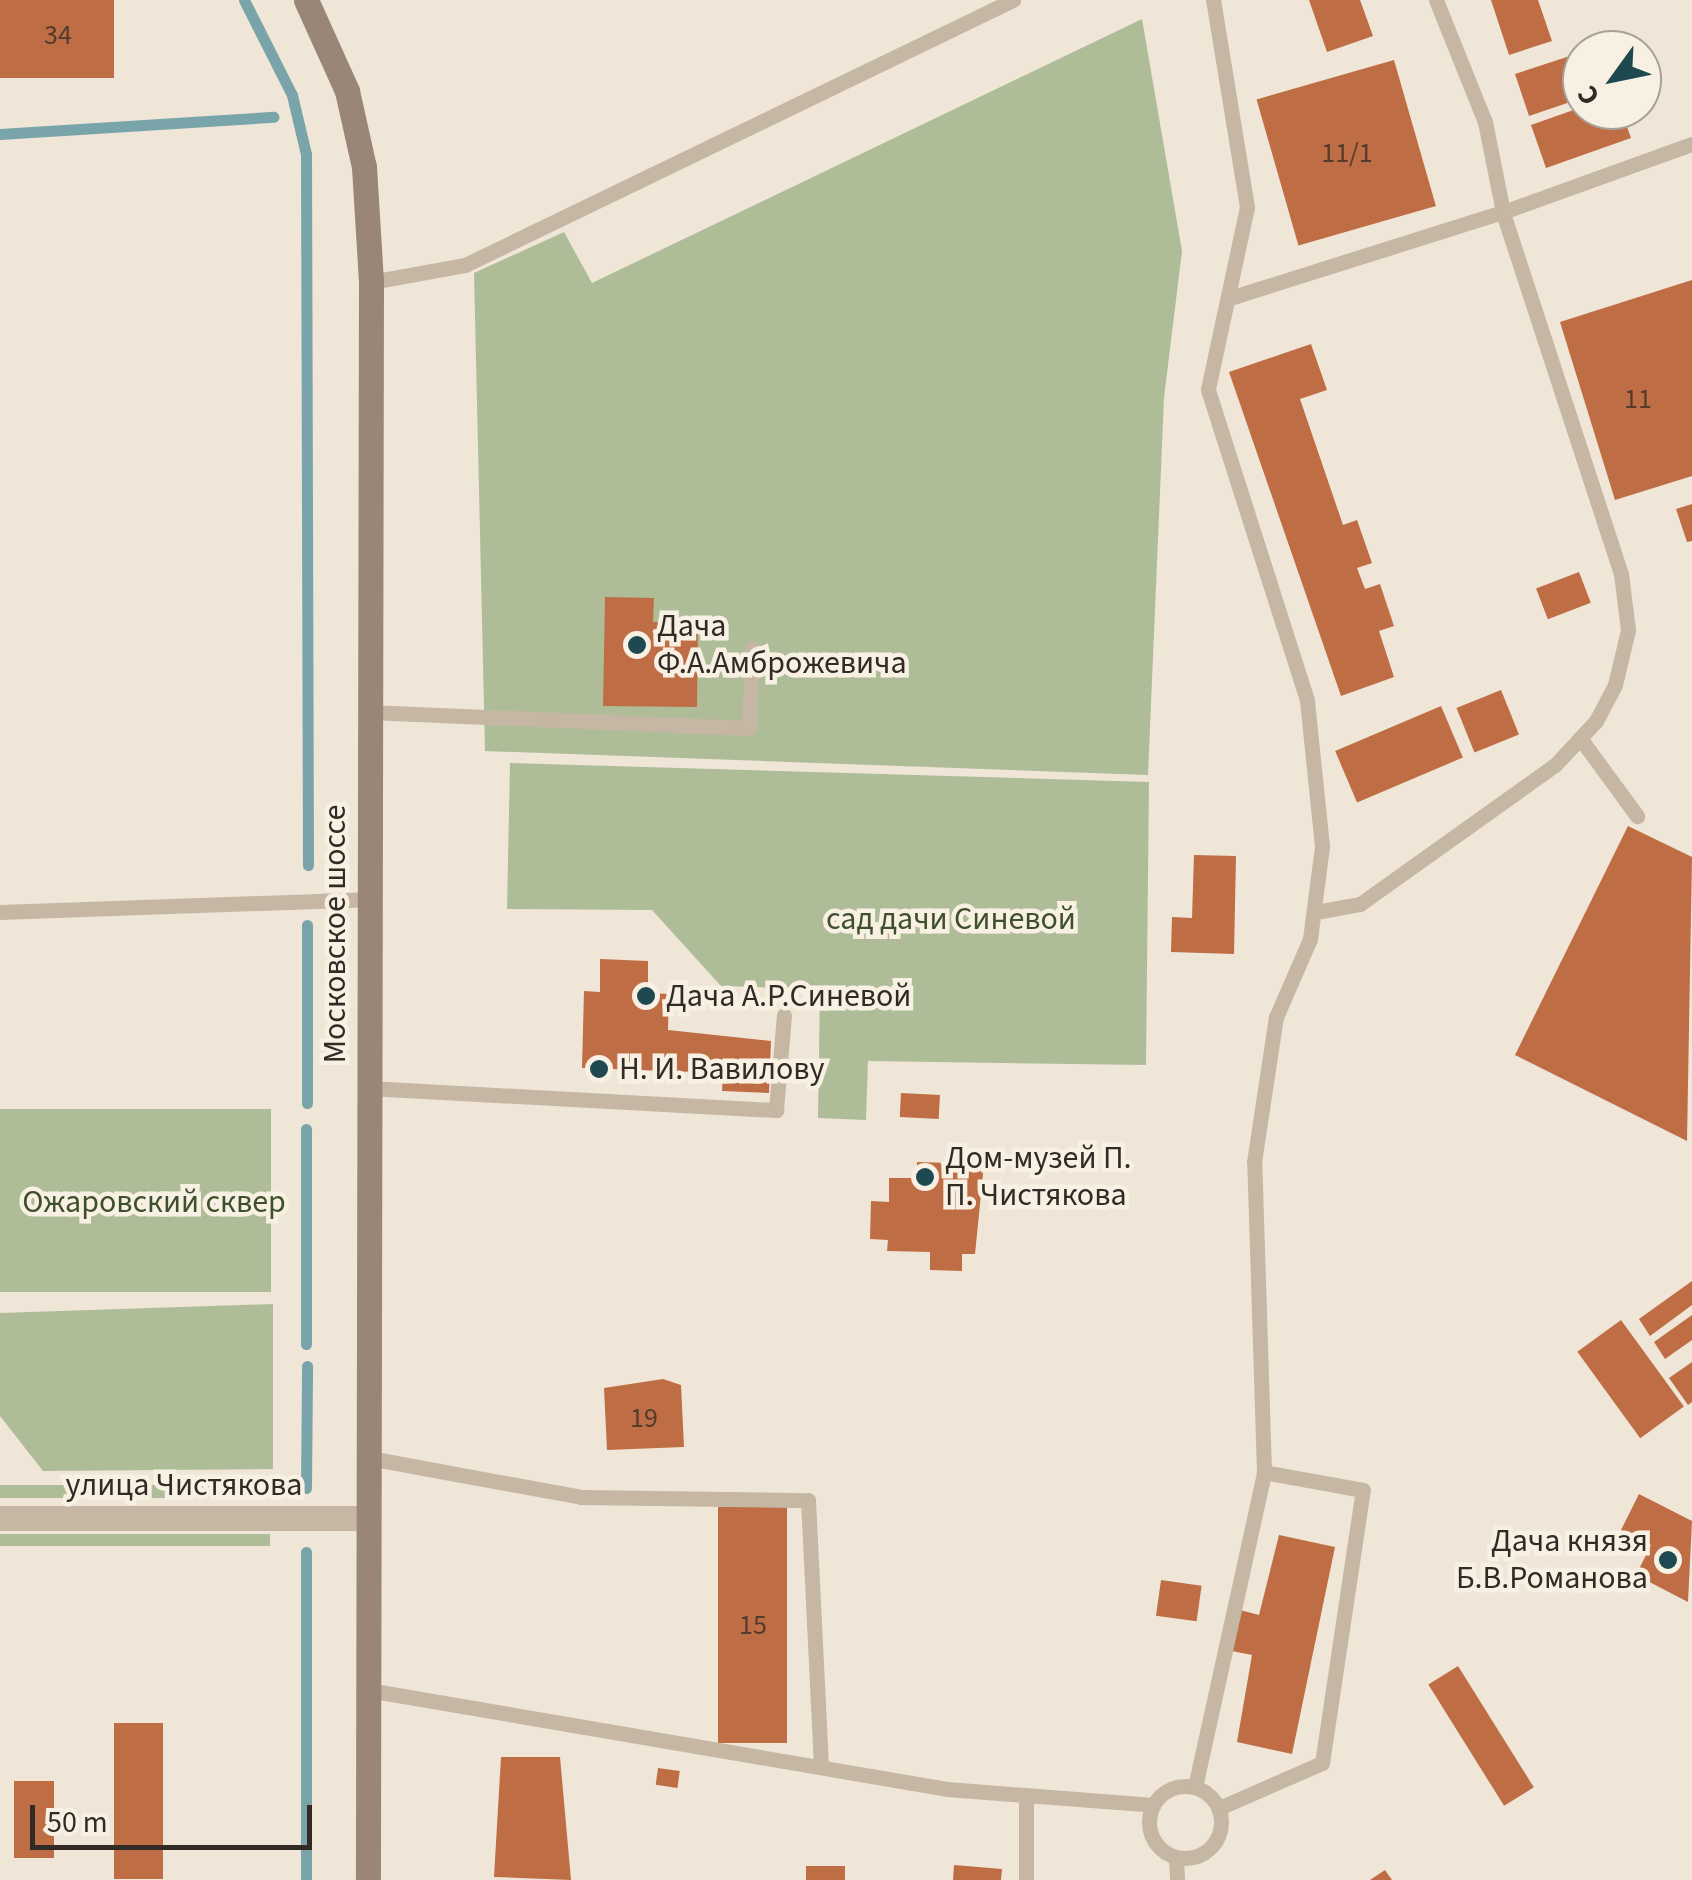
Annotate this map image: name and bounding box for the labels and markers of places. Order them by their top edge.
place label: Дача Ф.А.Амброжевича [657,608,907,683]
marker: Дача Ф.А.Амброжевича [626,634,648,656]
place label: Дача А.Р.Синевой [666,977,911,1015]
marker: Дача А.Р.Синевой [635,985,657,1007]
place label: Н. И. Вавилову [619,1050,824,1088]
marker: Н. И. Вавилову [588,1058,610,1080]
place label: Дом-музей П. П. Чистякова [945,1140,1132,1215]
marker: Дом-музей П. П. Чистякова [914,1166,936,1188]
place label: Дача князя Б.В.Романова [1456,1523,1648,1598]
marker: Дача князя Б.В.Романова [1657,1549,1679,1571]

